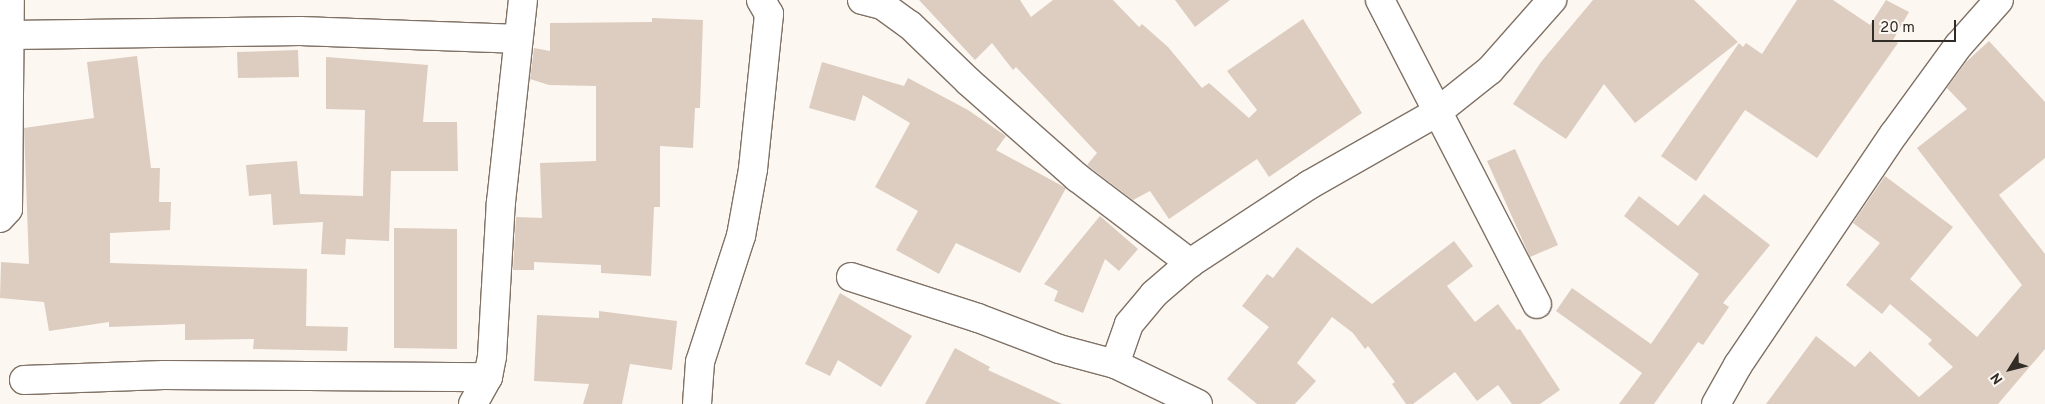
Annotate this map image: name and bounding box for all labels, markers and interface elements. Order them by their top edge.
scale bar [1875,10,1959,42]
text: 20 m [1880,19,1915,38]
north arrow [1985,344,2035,394]
text: N [1988,369,2007,387]

